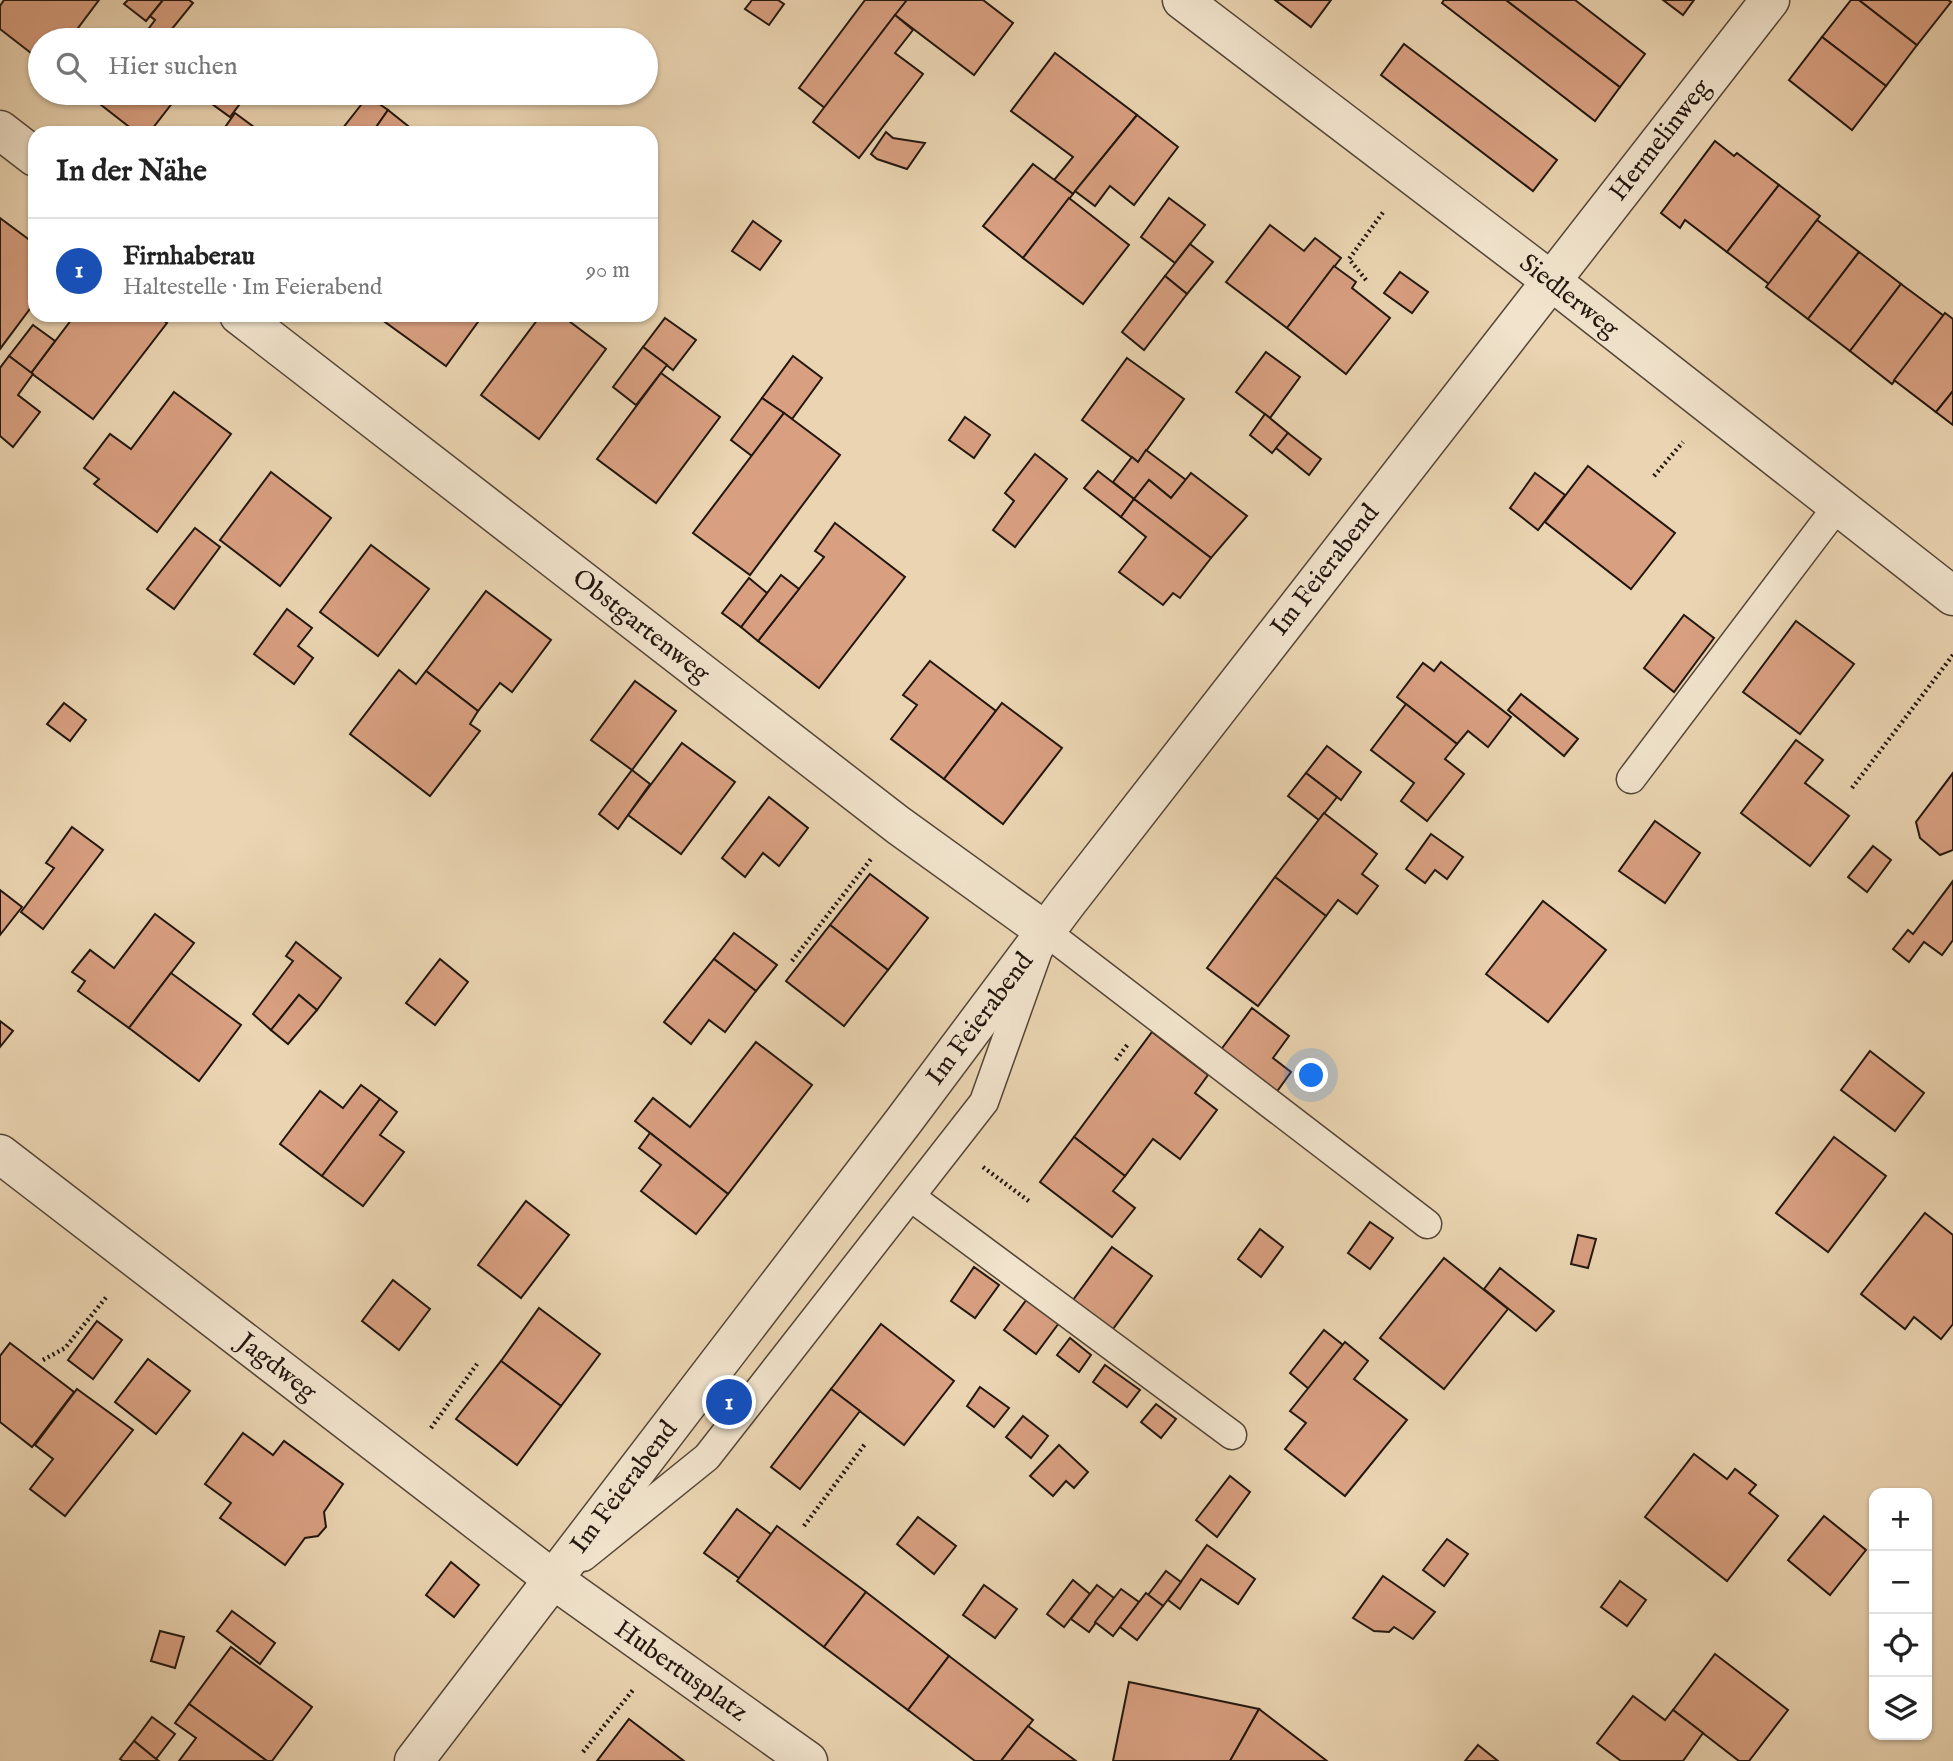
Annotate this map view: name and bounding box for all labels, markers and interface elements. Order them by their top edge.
search box [28,28,658,105]
icon: search [52,48,90,86]
text: Hier suchen [108,50,238,83]
street label: Hermelinweg [1602,72,1719,208]
text: In der Nähe [56,153,207,191]
text: Firnhaberau [123,240,255,273]
street label: Siedlerweg [1513,247,1626,346]
text: 1 [75,256,83,285]
text: 90 m [586,256,630,285]
text: Haltestelle · Im Feierabend [123,273,382,302]
street label: Im Feierabend [1263,497,1387,643]
street label: Obstgartenweg [566,562,717,691]
street label: Im Feierabend [919,946,1041,1092]
your location [1294,1058,1328,1092]
street label: Jagdweg [228,1324,324,1409]
pin: 1 [706,1376,752,1428]
street label: Im Feierabend [563,1414,685,1560]
map controls [1869,1488,1932,1740]
button: + [1869,1488,1932,1551]
button: − [1869,1551,1932,1614]
street label: Hubertusplatz [608,1613,754,1729]
button: locate [1869,1614,1932,1677]
button: layers [1869,1677,1932,1740]

